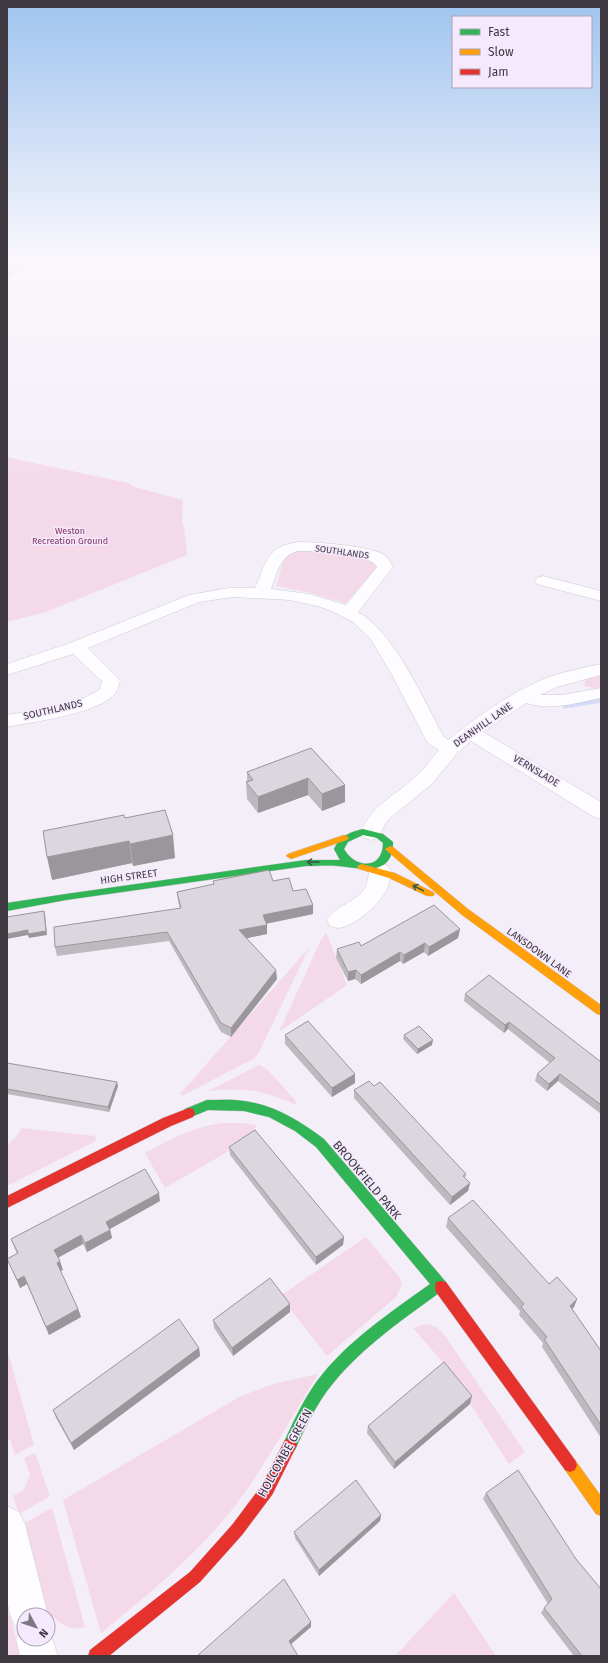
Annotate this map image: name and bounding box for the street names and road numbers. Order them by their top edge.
street label: SOUTHLANDS [314,543,370,561]
street label: SOUTHLANDS [22,697,84,723]
street label: DEANHILL LANE [451,700,515,750]
street label: VERNSLADE [511,753,561,789]
street label: HIGH STREET [100,867,159,887]
street label: LANSDOWN LANE [504,926,574,980]
street label: BROOKFIELD PARK [330,1138,405,1223]
street label: HOLCOMBE GREEN [255,1406,315,1500]

